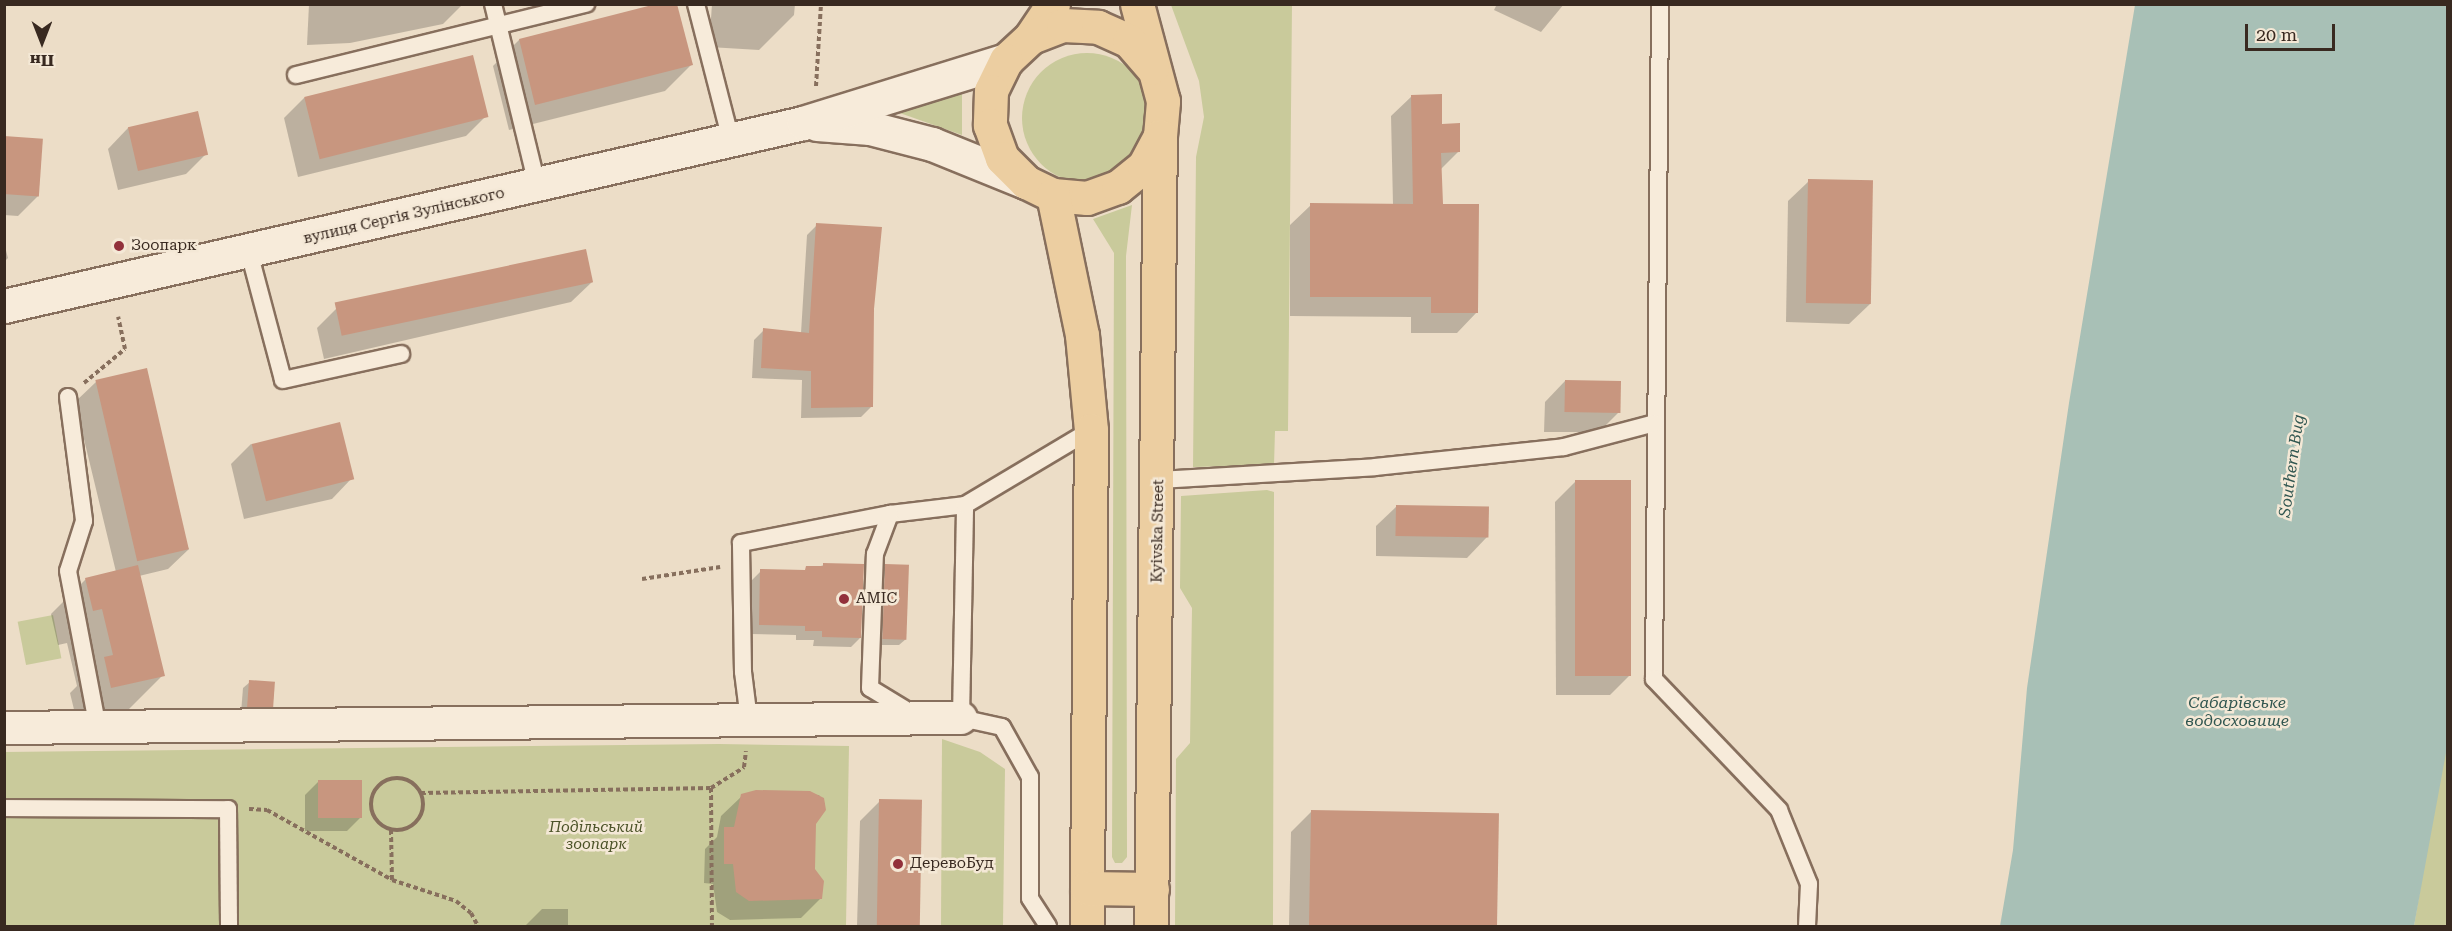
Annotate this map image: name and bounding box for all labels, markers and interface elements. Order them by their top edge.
north arrow [12,12,72,72]
scale bar [2248,12,2338,50]
text: 20 m [2256,24,2297,45]
text: Пн [30,51,54,70]
street label: вулиця Сергія Зулінського [302,184,506,248]
place label: Зоопарк [131,237,197,255]
marker: Зоопарк [112,239,126,253]
water label: Southern Bug [2275,413,2309,519]
street label: Kyivska Street [1148,479,1168,583]
place label: АМІС [856,590,897,608]
marker: АМІС [837,592,851,606]
water label: Сабарівське водосховище [2185,693,2289,731]
park label: Подільський зоопарк [549,818,643,853]
place label: ДеревоБуд [910,855,994,873]
marker: ДеревоБуд [891,857,905,871]

